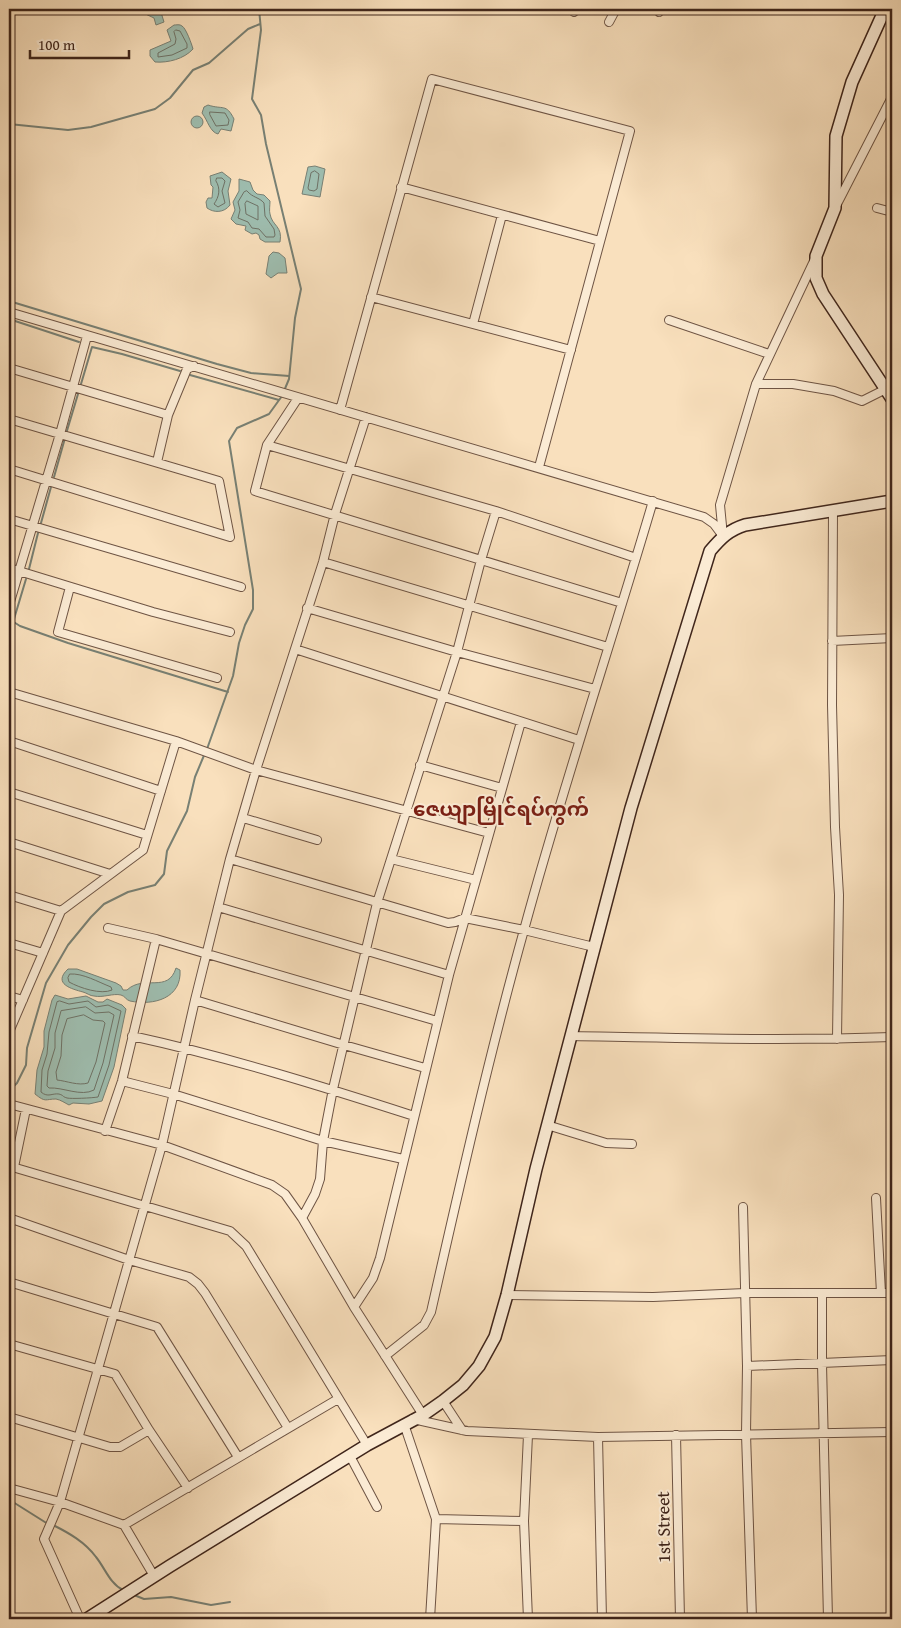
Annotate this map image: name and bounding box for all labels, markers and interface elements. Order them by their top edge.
scale bar [30,28,129,60]
text: 100 m [38,34,76,55]
district label: ဇေယျာမြိုင်ရပ်ကွက် [413,794,589,826]
street label: 1st Street [649,1490,677,1563]

